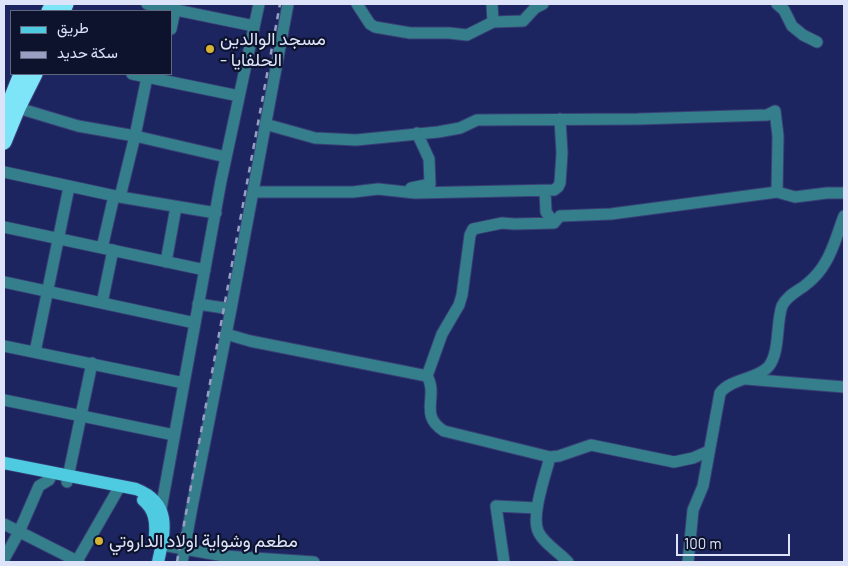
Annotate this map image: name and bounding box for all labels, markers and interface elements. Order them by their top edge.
legend [10,10,172,75]
text: طريق [57,18,89,36]
place label: مسجد الوالدين - الحلفايا [220,28,326,70]
text: سكة حديد [57,43,118,61]
marker: مسجد الوالدين - الحلفايا [204,43,216,55]
scale bar [678,524,792,556]
place label: مطعم وشواية اولاد الداروتي [109,530,298,552]
text: 100 m [684,534,722,552]
marker: مطعم وشواية اولاد الداروتي [93,535,105,547]

